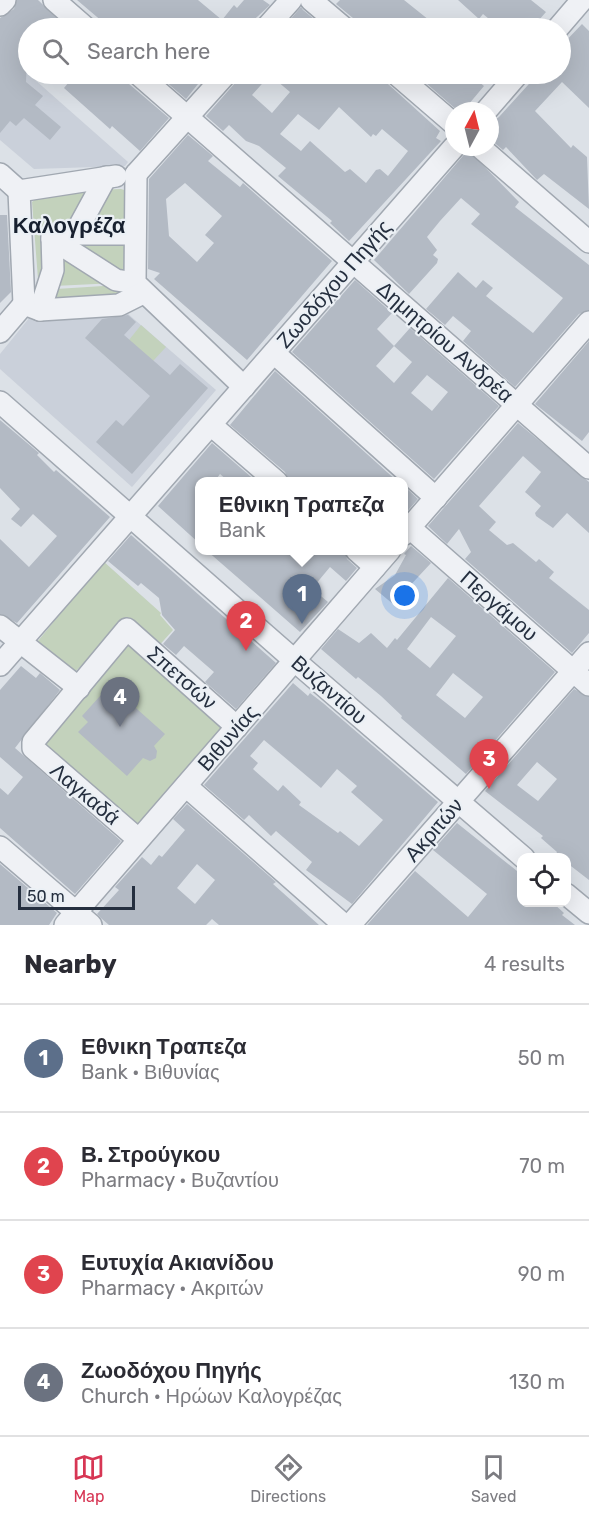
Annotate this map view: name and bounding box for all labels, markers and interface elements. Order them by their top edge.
search box [18,18,571,84]
icon: search [39,35,72,68]
text: Search here [87,38,210,65]
north arrow [445,102,499,156]
district label: Καλογρέζα [13,212,126,239]
street label: Ζωοδόχου Πηγής [271,214,396,353]
street label: Δημητρίου Ανδρέα [372,276,518,407]
popup [195,477,408,555]
text: Εθνικη Τραπεζα [219,491,384,518]
text: Bank [219,518,266,542]
street label: Περγάμου [456,565,543,646]
pin: 1 [282,574,322,624]
your location [390,581,419,610]
pin: 2 [226,602,266,651]
street label: Σπετσών [143,641,222,715]
street label: Βυζαντίου [286,650,372,729]
pin: 4 [100,678,140,727]
street label: Βιθυνίας [192,700,263,776]
pin: 3 [470,740,508,789]
street label: Λαγκαδά [46,757,125,830]
street label: Ακριτών [399,793,468,867]
map controls [517,853,571,907]
button: locate [517,853,571,907]
scale bar [18,883,135,910]
text: 50 m [27,887,65,906]
text: Nearby [24,949,117,980]
text: 4 results [484,952,565,976]
text: Εθνικη Τραπεζα [81,1033,247,1060]
text: 1 [39,1046,48,1070]
text: 50 m [518,1046,565,1070]
text: Bank · Βιθυνίας [81,1060,220,1084]
text: Β. Στρούγκου [81,1141,220,1168]
text: 2 [37,1154,50,1178]
text: 70 m [519,1154,565,1178]
text: Pharmacy · Βυζαντίου [81,1168,279,1192]
text: Ευτυχία Ακιανίδου [81,1249,274,1276]
text: 3 [37,1262,50,1286]
text: 90 m [518,1262,565,1286]
text: Pharmacy · Ακριτών [81,1276,264,1300]
text: Ζωοδόχου Πηγής [81,1357,262,1384]
text: 4 [37,1370,50,1394]
text: 130 m [509,1370,565,1394]
text: Church · Ηρώων Καλογρέζας [81,1384,342,1408]
tab: Map [72,1451,105,1506]
tab: Directions [250,1451,326,1506]
tab: Saved [471,1451,517,1506]

